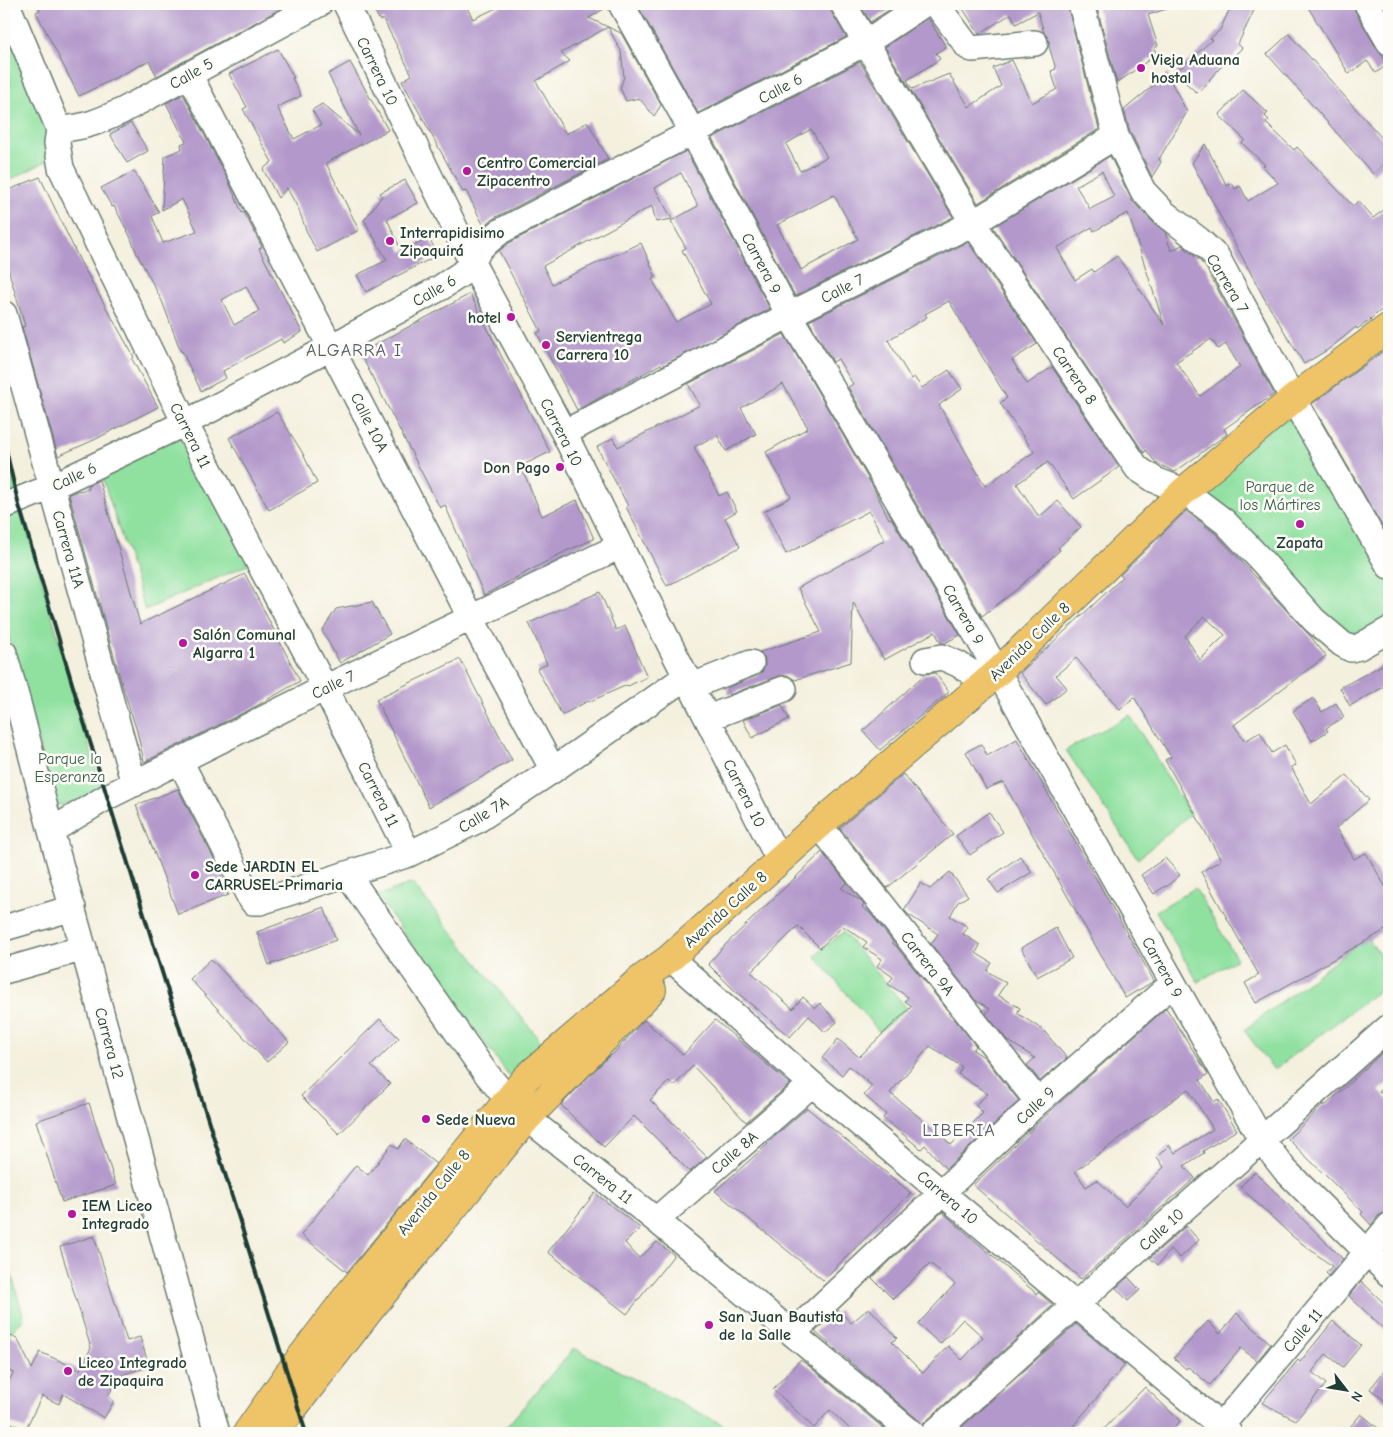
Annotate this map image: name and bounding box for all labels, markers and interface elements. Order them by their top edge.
street label: Carrera 10 [353,34,401,109]
place label: Vieja Aduana hostal [1151,51,1240,87]
street label: Calle 5 [167,55,216,93]
marker: Vieja Aduana hostal [1135,62,1147,74]
street label: Calle 6 [755,70,805,108]
place label: Centro Comercial Zipacentro [477,154,596,190]
marker: Centro Comercial Zipacentro [461,165,473,177]
place label: Interrapidisimo Zipaquirá [400,224,505,260]
street label: Carrera 9 [738,230,785,297]
marker: Interrapidisimo Zipaquirá [384,235,396,247]
street label: Carrera 7 [1203,251,1252,317]
street label: Calle 7 [818,270,867,307]
street label: Calle 6 [410,271,459,310]
place label: hotel [468,309,501,327]
marker: hotel [505,311,517,323]
place label: Servientrega Carrera 10 [556,328,642,364]
marker: Servientrega Carrera 10 [540,339,552,351]
district label: ALGARRA I [306,340,402,361]
street label: Carrera 8 [1048,343,1100,408]
street label: Calle 10A [347,390,392,455]
street label: Carrera 10 [536,395,586,470]
street label: Carrera 11 [166,400,214,471]
street label: Calle 6 [49,459,100,495]
place label: Don Pago [483,459,550,477]
marker: Don Pago [554,461,566,473]
park label: Parque de los Mártires [1240,478,1321,514]
street label: Carrera 11A [48,508,88,590]
marker: Zapata [1294,518,1306,530]
place label: Zapata [1277,534,1323,552]
street label: Carrera 9 [939,581,988,648]
street label: Avenida Calle 8 [986,599,1074,685]
place label: Salón Comunal Algarra 1 [193,626,296,662]
marker: Salón Comunal Algarra 1 [177,637,189,649]
street label: Calle 7 [309,667,358,703]
park label: Parque la Esperanza [35,750,105,786]
street label: Carrera 10 [719,756,769,831]
street label: Carrera 11 [354,759,402,830]
street label: Calle 7A [455,793,512,837]
place label: Sede JARDIN EL CARRUSEL-Primaria [205,858,343,894]
street label: Avenida Calle 8 [681,868,771,952]
marker: Sede JARDIN EL CARRUSEL-Primaria [189,869,201,881]
street label: Carrera 9A [897,928,958,999]
street label: Carrera 9 [1138,934,1186,1001]
street label: Carrera 12 [91,1006,127,1081]
street label: Calle 9 [1012,1083,1059,1128]
place label: Sede Nueva [436,1111,516,1129]
marker: Sede Nueva [420,1113,432,1125]
district label: LIBERIA [922,1120,996,1141]
street label: Calle 8A [708,1128,762,1178]
street label: Avenida Calle 8 [394,1146,474,1239]
street label: Carrera 11 [569,1150,636,1208]
street label: Carrera 10 [913,1167,982,1229]
place label: IEM Liceo Integrado [82,1197,152,1233]
street label: Calle 10 [1135,1205,1188,1255]
marker: IEM Liceo Integrado [66,1208,78,1220]
street label: Calle 11 [1279,1305,1326,1356]
place label: San Juan Bautista de la Salle [719,1308,844,1344]
marker: San Juan Bautista de la Salle [703,1319,715,1331]
place label: Liceo Integrado de Zipaquira [78,1354,187,1390]
north arrow [1320,1364,1370,1414]
marker: Liceo Integrado de Zipaquira [62,1365,74,1377]
text: N [1347,1388,1366,1405]

